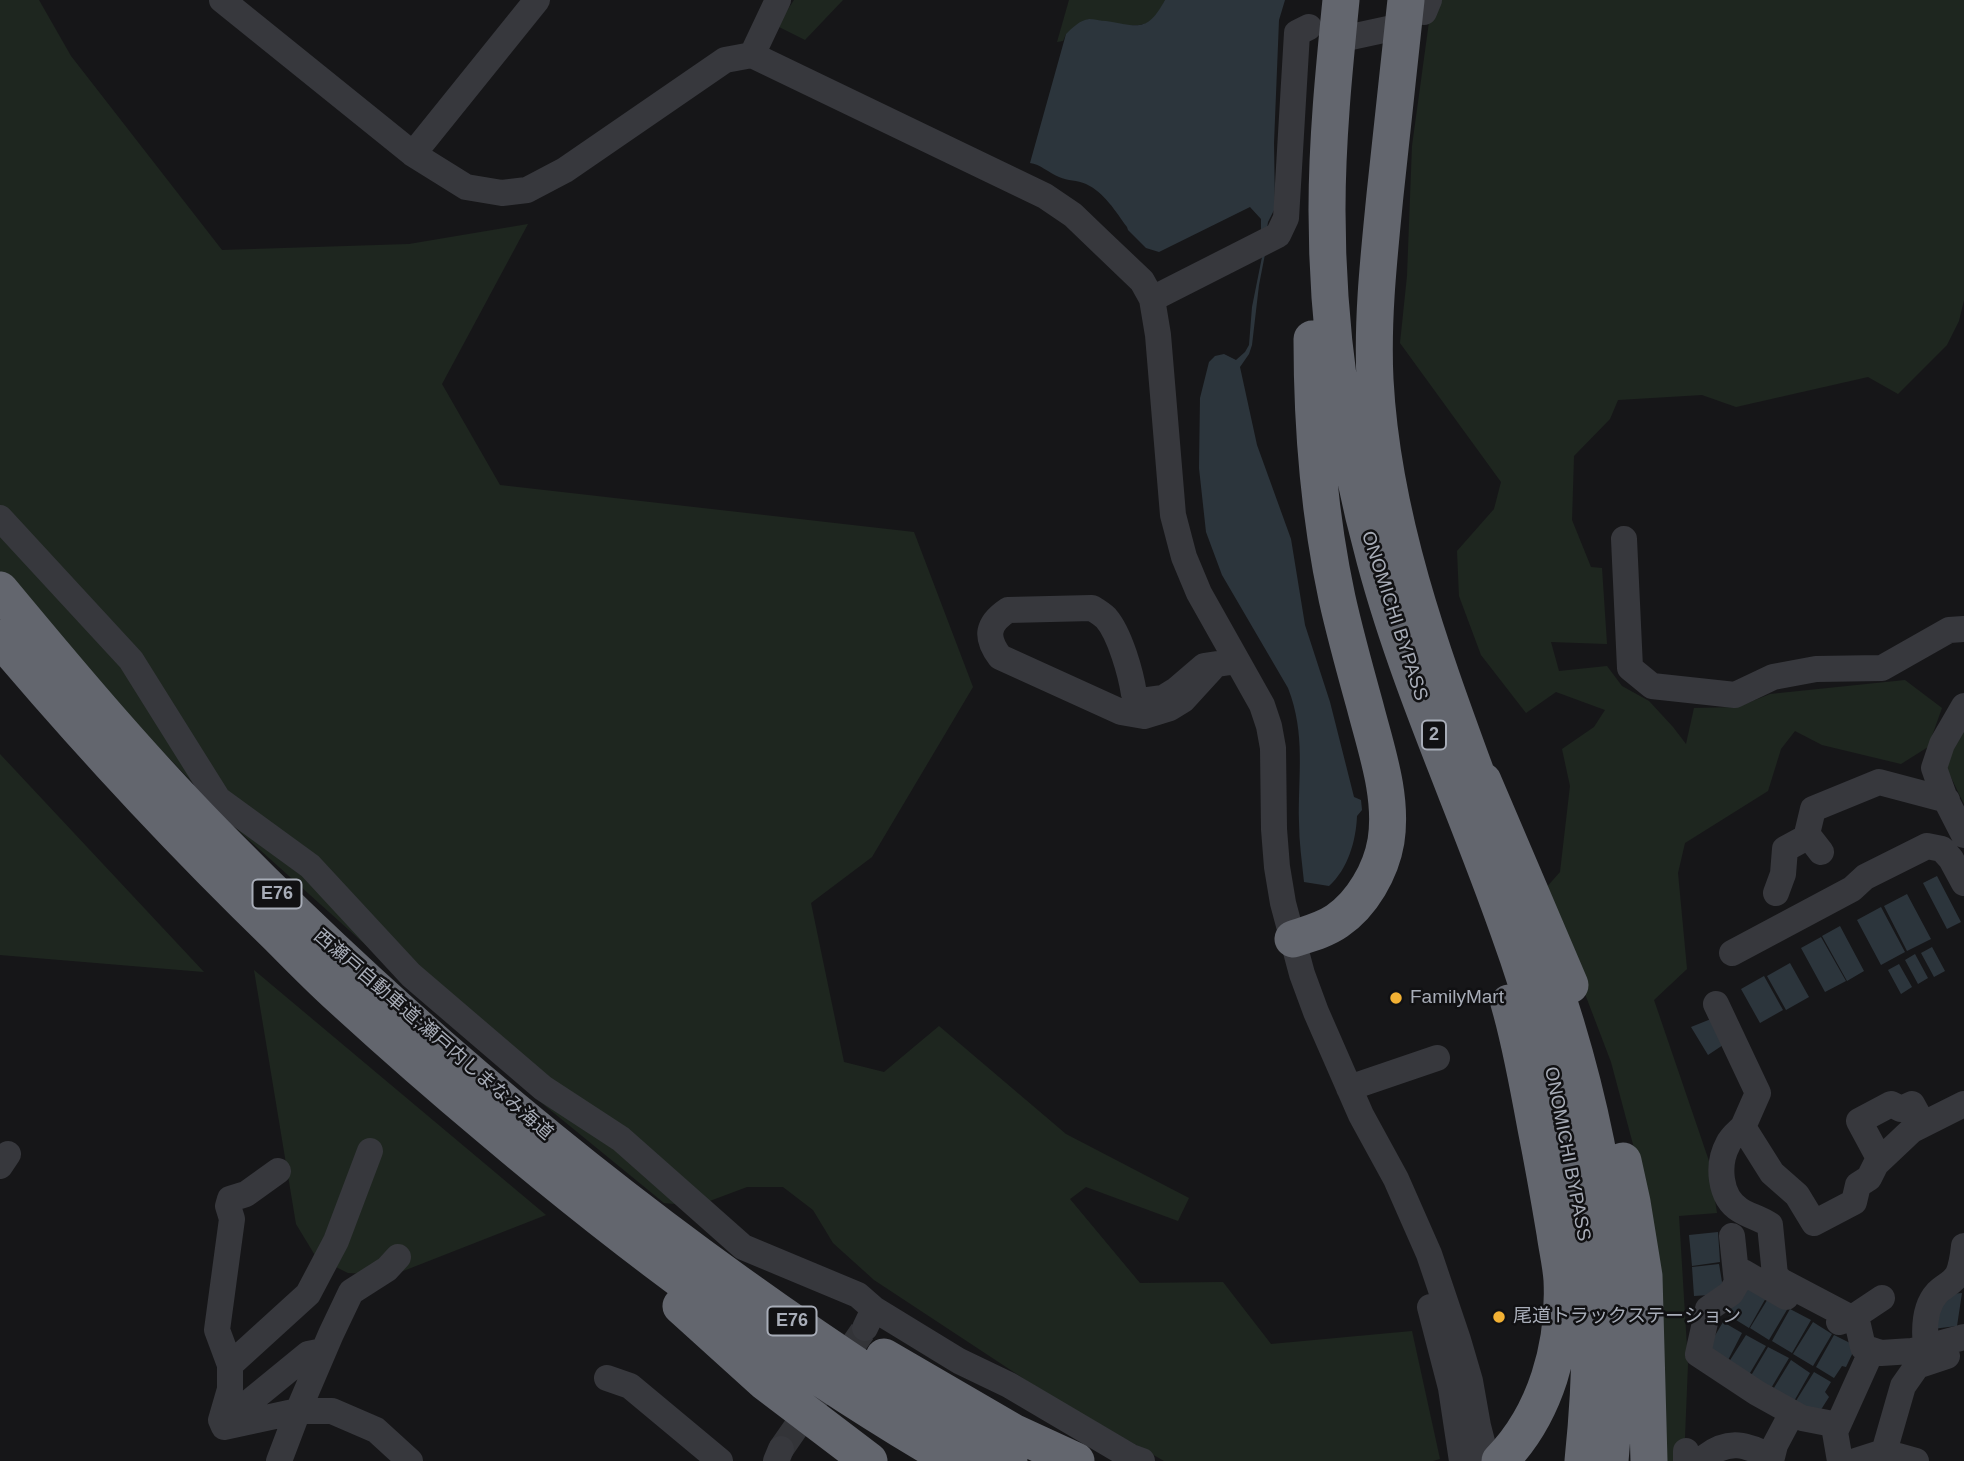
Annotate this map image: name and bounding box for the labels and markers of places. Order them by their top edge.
place label: FamilyMart [1410,987,1504,1009]
marker: FamilyMart [1388,990,1404,1006]
place label: 尾道トラックステーション [1513,1306,1741,1328]
marker: 尾道トラックステーション [1491,1309,1507,1325]

